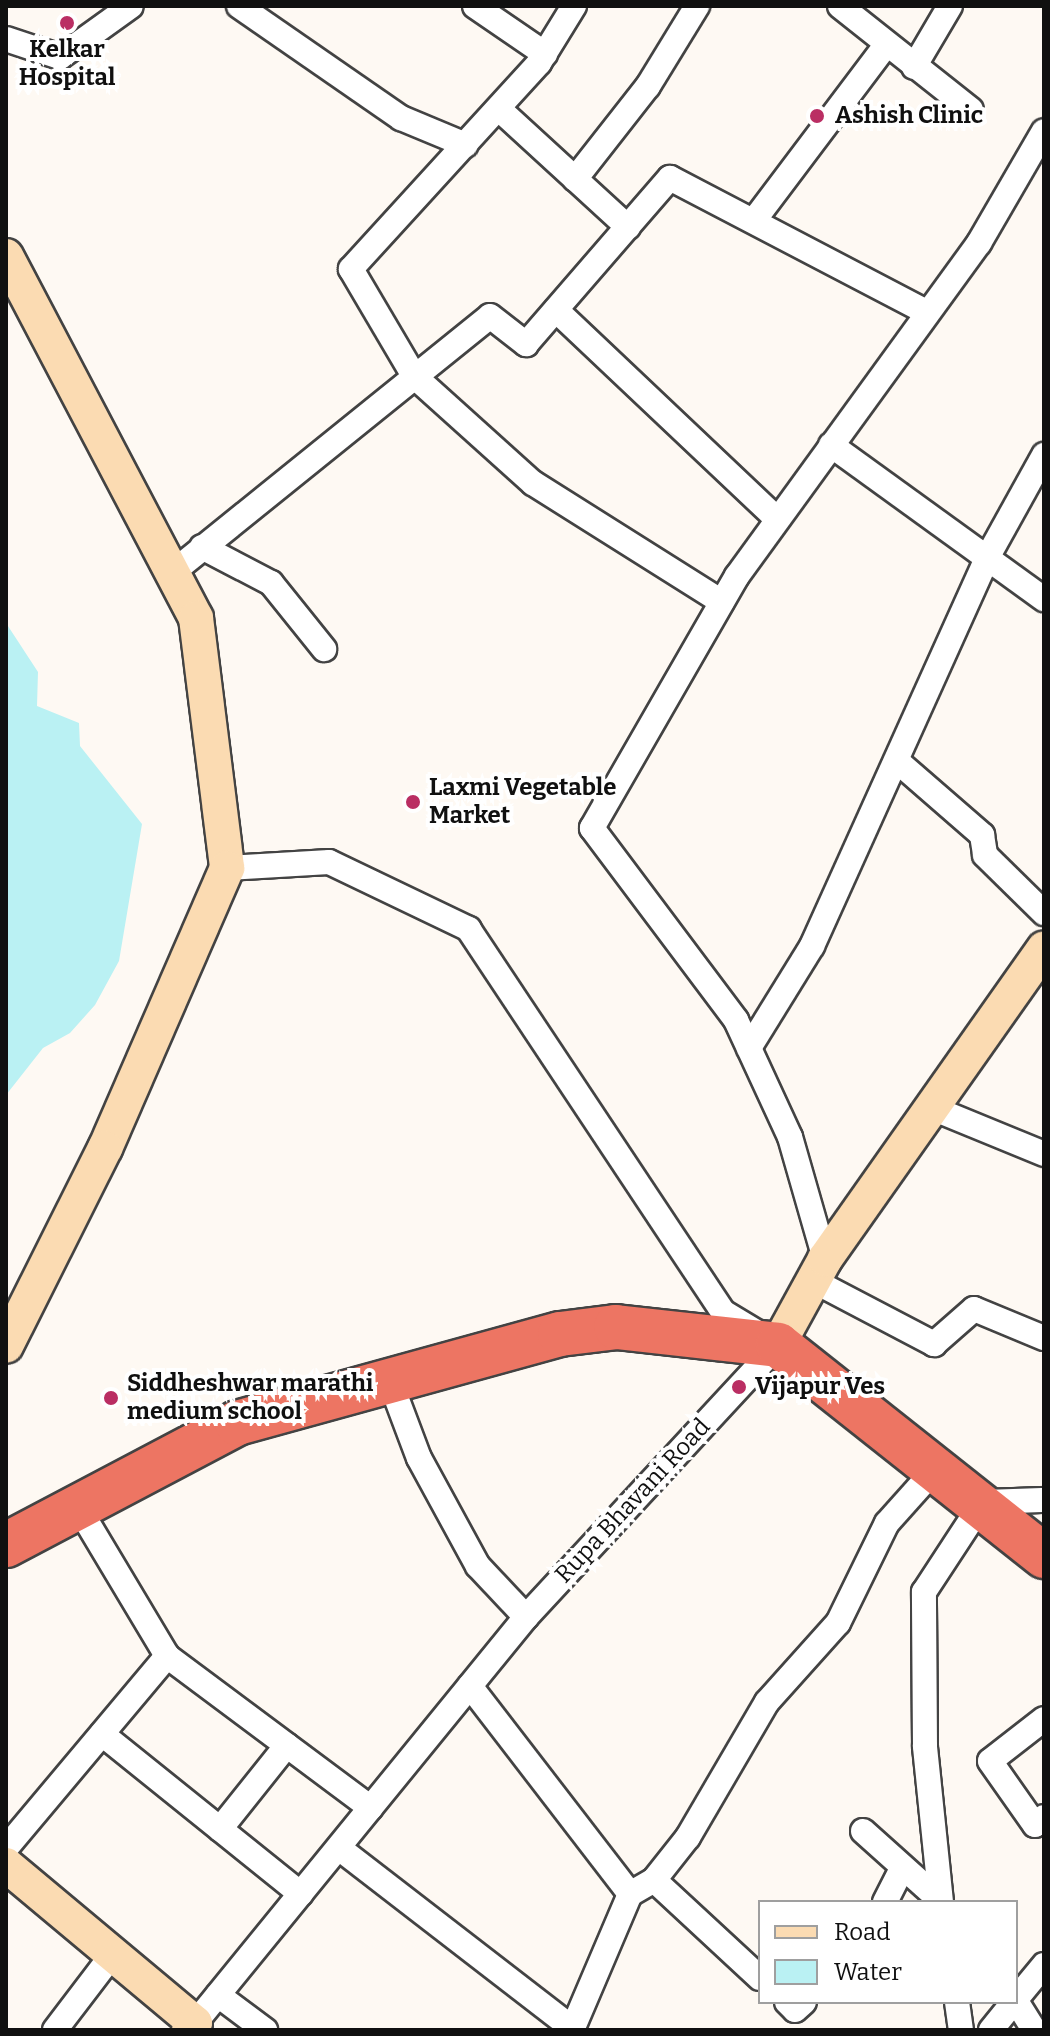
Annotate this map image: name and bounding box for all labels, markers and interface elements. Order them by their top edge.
marker: Kelkar Hospital [58,14,76,32]
place label: Kelkar Hospital [19,36,115,92]
place label: Ashish Clinic [835,102,983,130]
marker: Ashish Clinic [806,105,828,127]
place label: Laxmi Vegetable Market [429,774,616,830]
marker: Laxmi Vegetable Market [404,793,422,811]
place label: Siddheshwar marathi medium school [127,1370,373,1426]
place label: Vijapur Ves [755,1373,885,1401]
marker: Vijapur Ves [730,1378,748,1396]
marker: Siddheshwar marathi medium school [102,1389,120,1407]
street label: Rupa Bhavani Road [549,1413,717,1589]
legend [758,1900,1018,2004]
text: Road [834,1918,890,1946]
text: Water [834,1958,902,1986]

